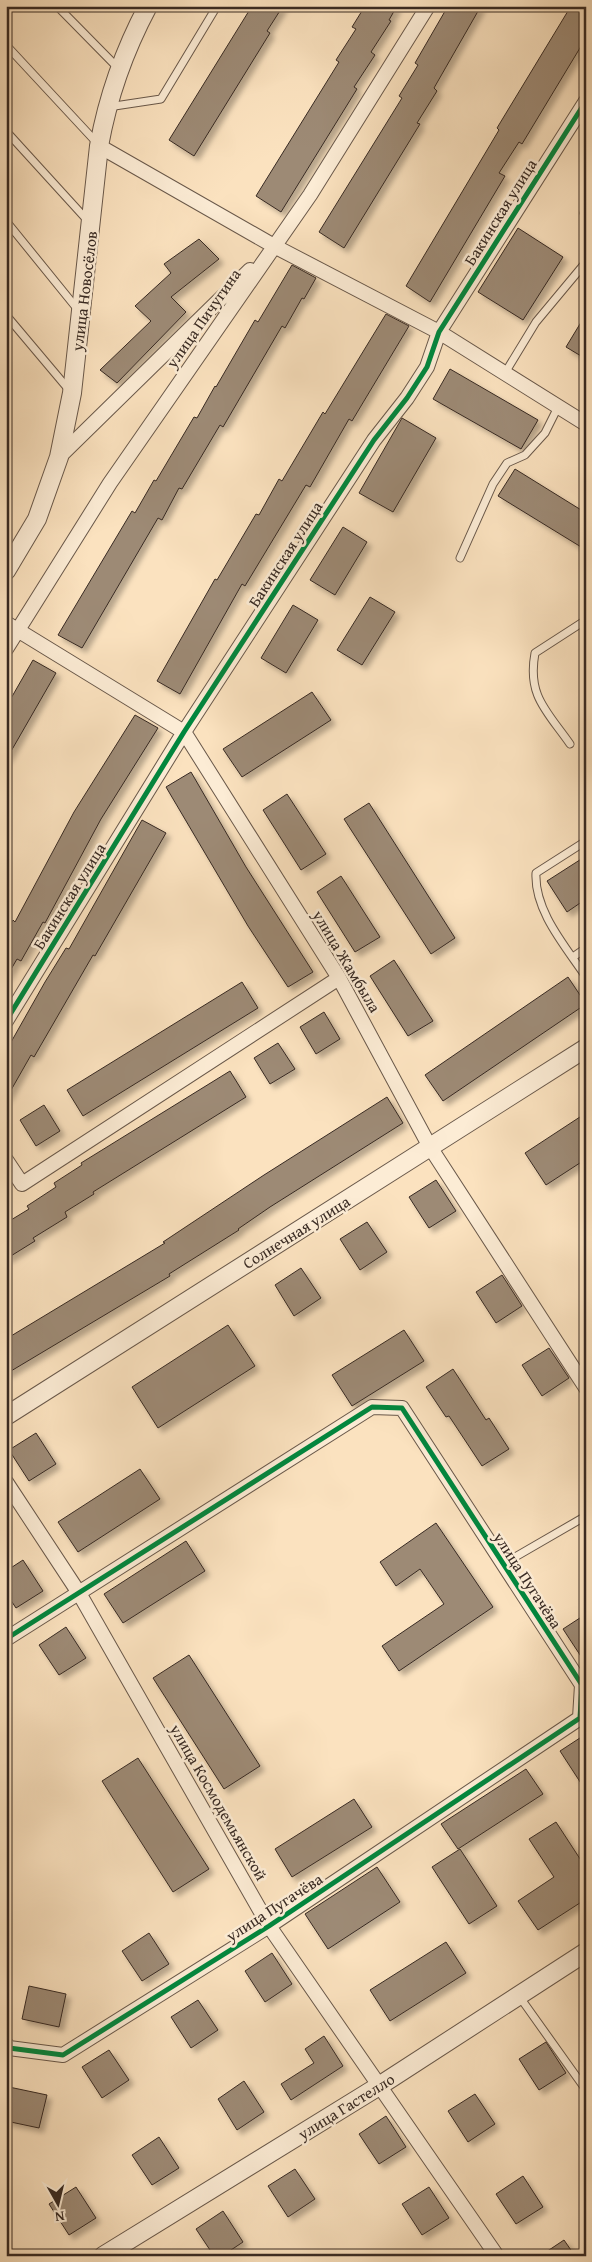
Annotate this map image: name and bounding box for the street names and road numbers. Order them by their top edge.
street label: Бакинская улица [458,154,543,270]
street label: улица Новосёлов [65,229,103,353]
street label: улица Пичугина [159,263,246,373]
street label: Бакинская улица [242,496,328,612]
street label: Бакинская улица [27,838,112,954]
street label: улица Жамбыла [306,904,387,1017]
street label: Солнечная улица [238,1189,355,1275]
street label: улица Пугачёва [487,1526,569,1633]
street label: улица Космодемьянской [164,1718,274,1885]
street label: улица Пугачёва [220,1866,327,1948]
street label: улица Гастелло [292,2067,399,2146]

